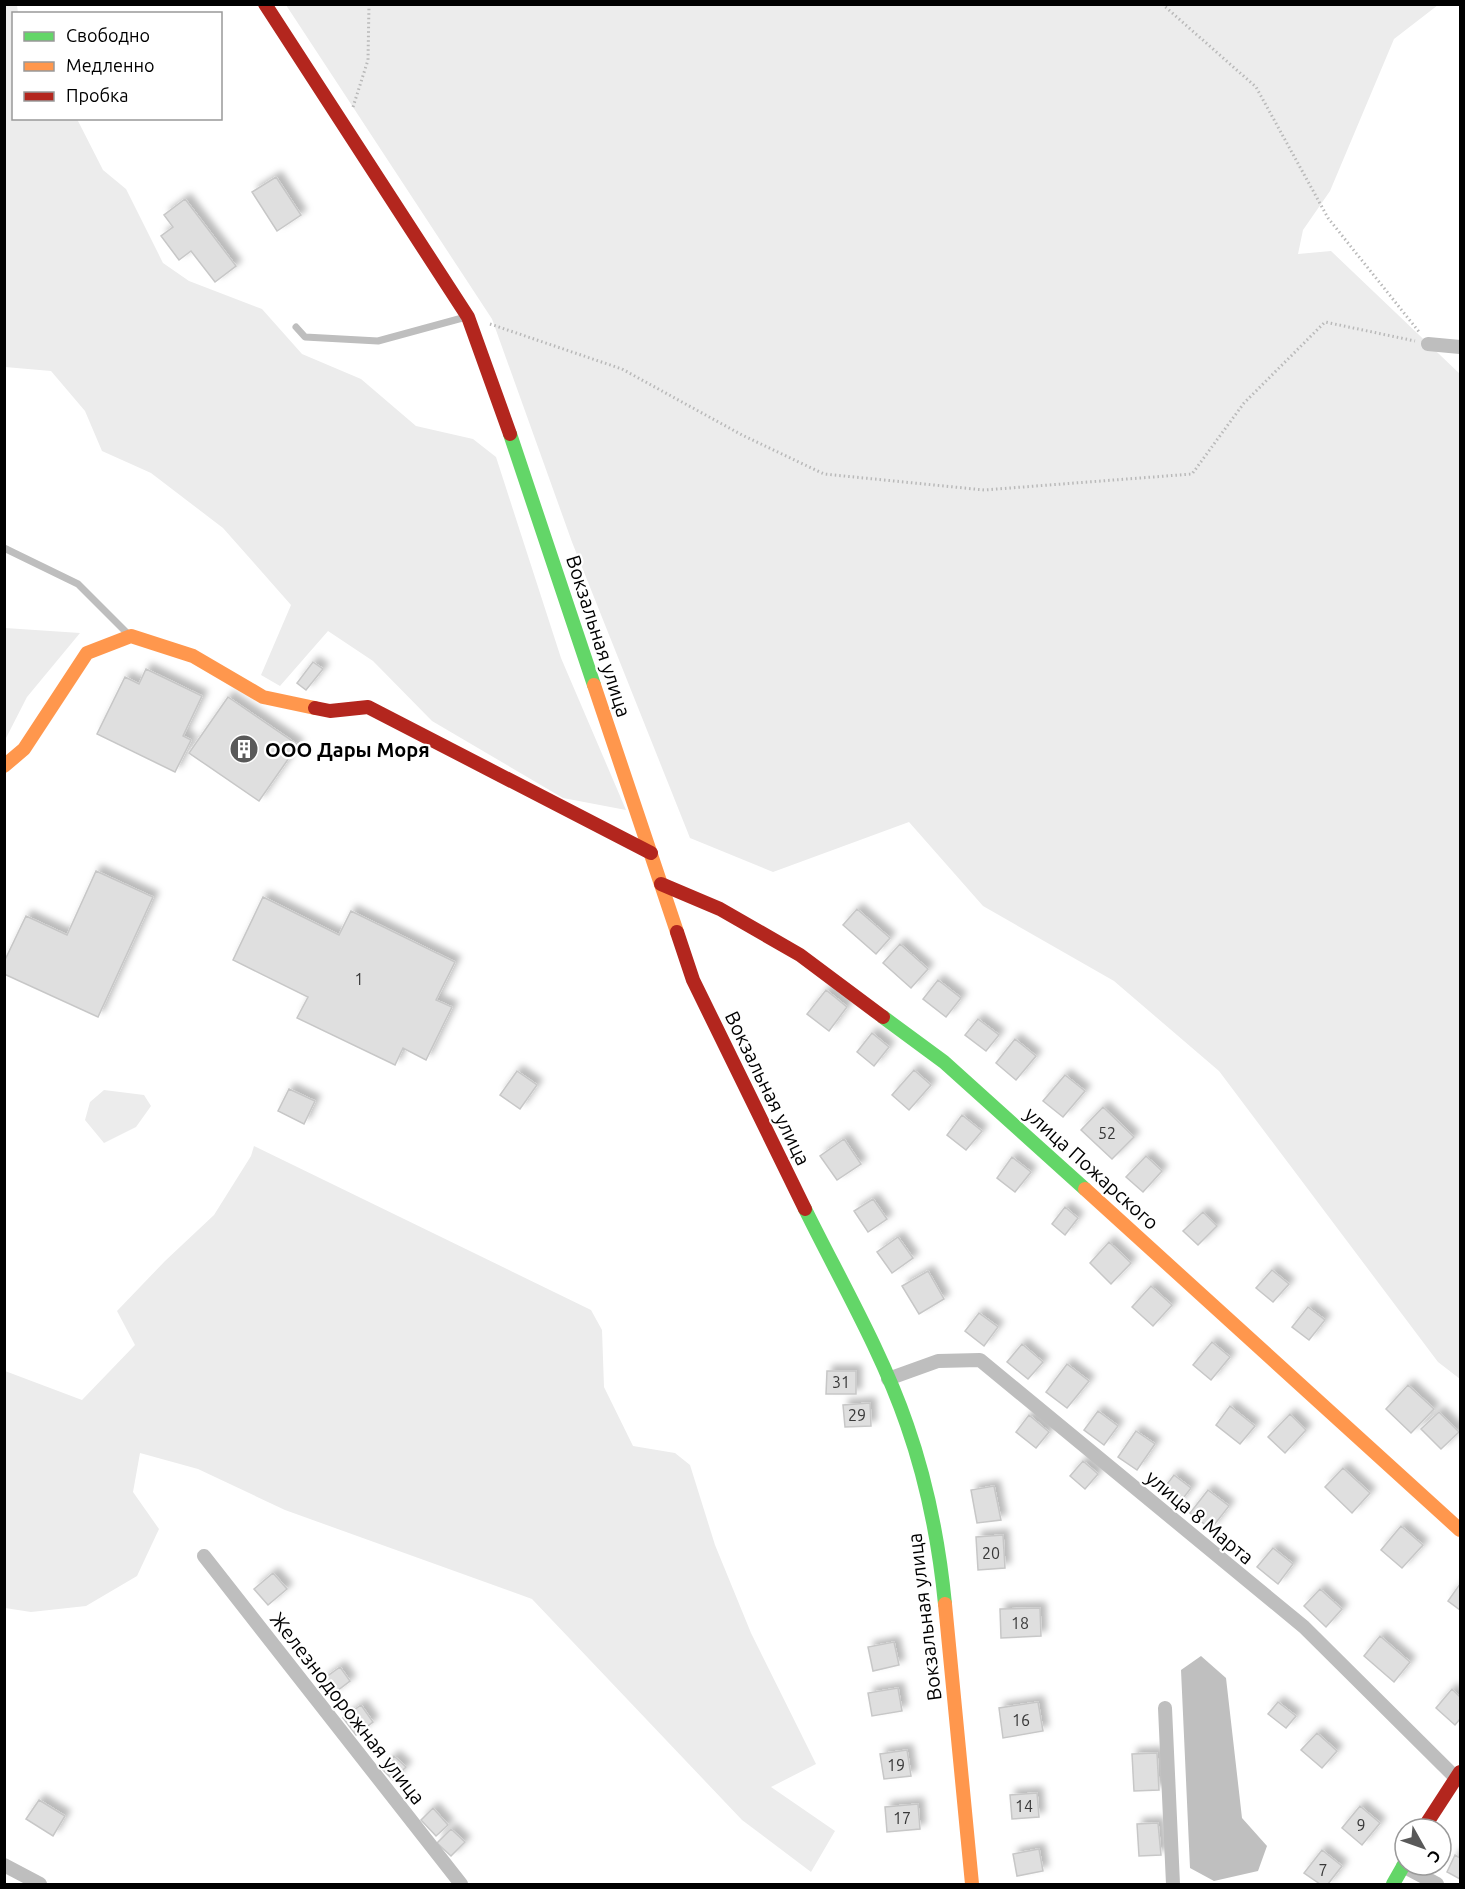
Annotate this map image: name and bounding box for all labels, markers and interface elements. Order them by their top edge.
legend [12,12,222,120]
text: Свободно [66,25,150,45]
text: Медленно [66,55,155,75]
text: Пробка [66,85,129,105]
street label: Вокзальная улица [562,552,636,720]
building icon: ООО Дары Моря [228,733,260,765]
place label: ООО Дары Моря [265,738,430,761]
house number: 1 [354,970,364,988]
street label: Вокзальная улица [721,1007,815,1169]
street label: улица Пожарского [1020,1102,1164,1234]
house number: 52 [1098,1124,1116,1142]
house number: 31 [832,1373,850,1391]
house number: 29 [848,1406,866,1424]
street label: улица 8 Марта [1141,1465,1259,1569]
street label: Вокзальная улица [902,1532,946,1702]
house number: 20 [982,1544,1000,1562]
street label: Железнодорожная улица [266,1607,430,1809]
house number: 18 [1011,1614,1029,1632]
house number: 16 [1012,1711,1030,1729]
house number: 19 [887,1756,905,1774]
house number: 14 [1015,1797,1033,1815]
house number: 17 [893,1809,911,1827]
house number: 9 [1356,1816,1366,1834]
north arrow [1393,1817,1453,1877]
text: С [1424,1847,1445,1866]
house number: 7 [1318,1861,1328,1879]

